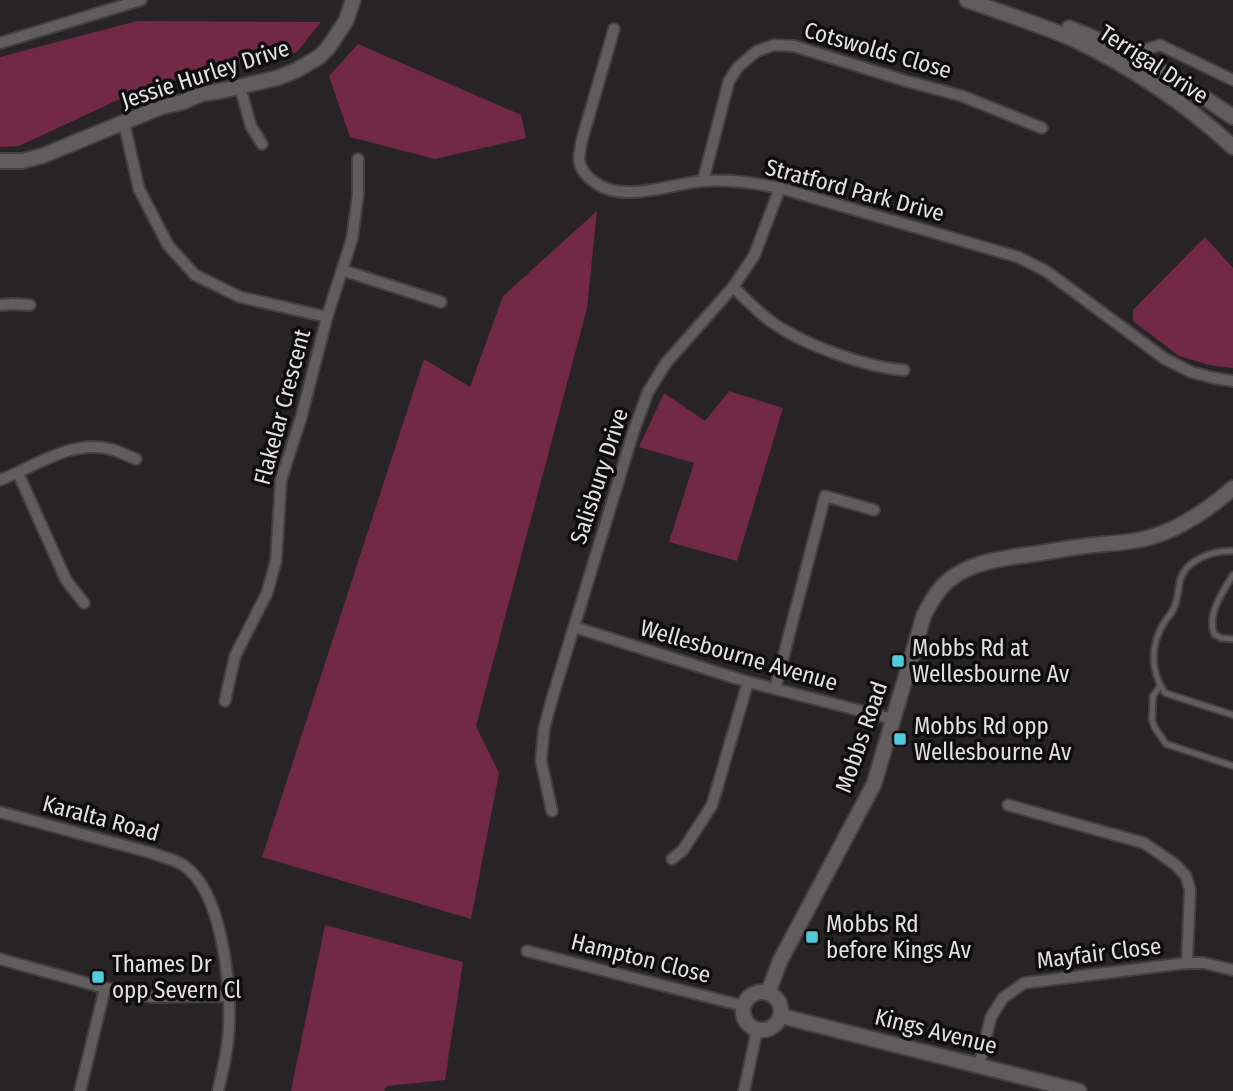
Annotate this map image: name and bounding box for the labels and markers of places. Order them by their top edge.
place label: Mobbs Rd at Wellesbourne Av [912,634,1070,688]
marker: Mobbs Rd at Wellesbourne Av [890,653,906,669]
place label: Mobbs Rd opp Wellesbourne Av [914,712,1072,766]
marker: Mobbs Rd opp Wellesbourne Av [892,731,908,747]
place label: Mobbs Rd before Kings Av [826,910,972,964]
marker: Mobbs Rd before Kings Av [804,929,820,945]
place label: Thames Dr opp Severn Cl [112,950,241,1004]
marker: Thames Dr opp Severn Cl [90,969,106,985]

